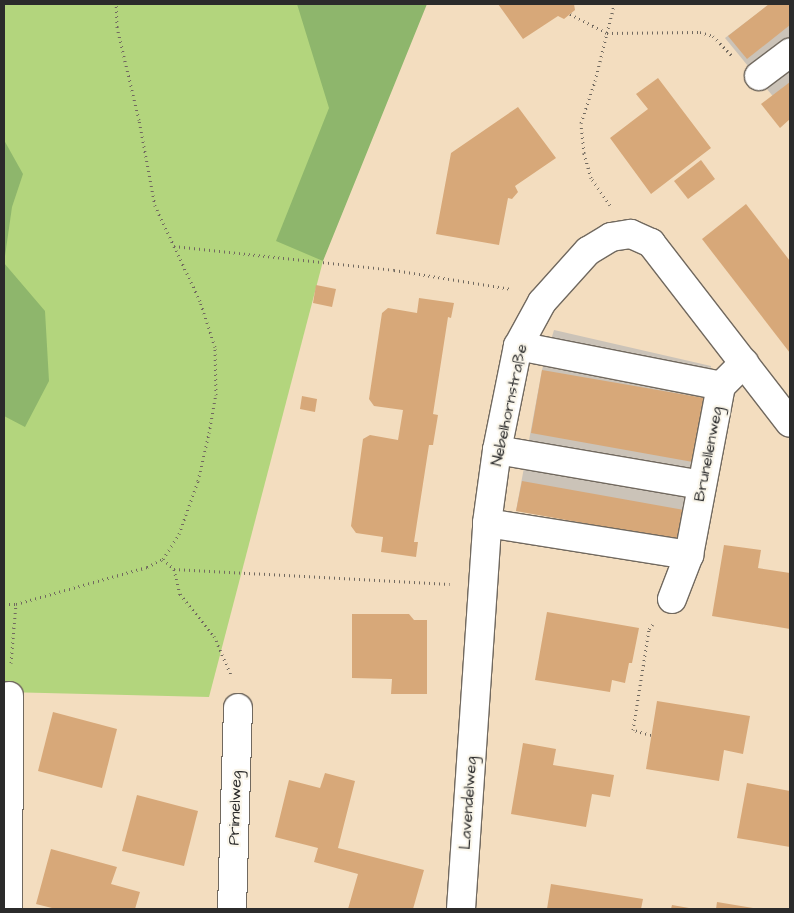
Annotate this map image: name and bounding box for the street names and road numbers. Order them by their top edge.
street label: Nebelhornstraße [487,342,531,468]
street label: Brunellenweg [689,405,727,503]
street label: Lavendelweg [455,756,481,850]
street label: Primelweg [224,770,246,846]

